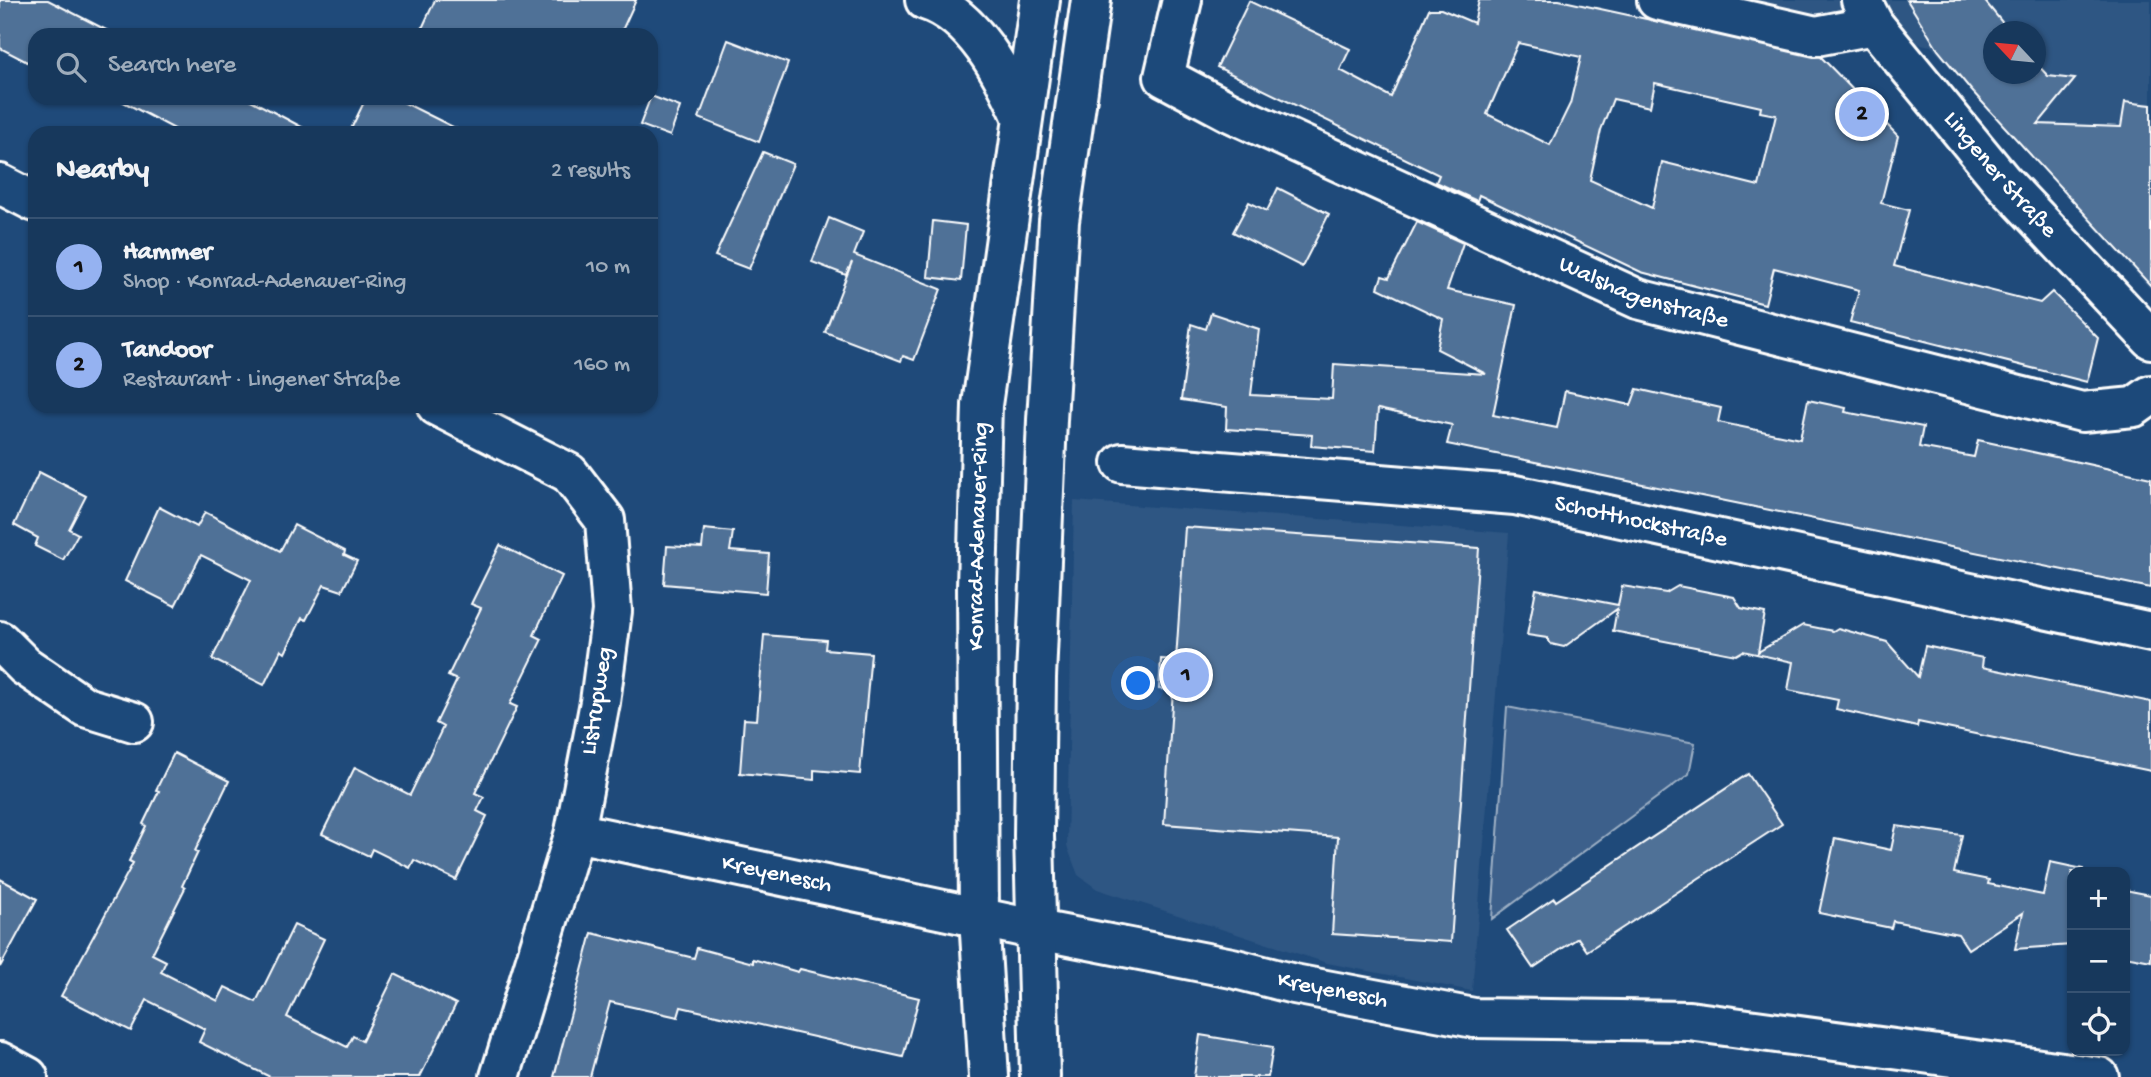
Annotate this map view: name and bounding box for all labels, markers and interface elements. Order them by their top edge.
north arrow [1983,21,2046,84]
search box [28,28,658,105]
icon: search [52,48,90,86]
text: Search here [108,51,236,82]
pin: 2 [1839,88,1885,140]
street label: Lingener Straße [1937,106,2063,245]
text: Nearby [56,154,149,189]
text: 2 results [551,158,630,185]
text: Hammer [123,238,212,269]
street label: Walshagenstraße [1554,250,1732,336]
text: 1 [74,254,84,281]
text: 10 m [586,254,630,281]
text: Shop · Konrad-Adenauer-Ring [123,269,406,296]
text: Tandoor [123,336,211,367]
text: 2 [73,352,85,379]
text: 160 m [574,352,630,379]
text: Restaurant · Lingener Straße [123,367,400,394]
street label: Konrad-Adenauer-Ring [962,422,996,651]
street label: Schotthockstraße [1552,489,1730,555]
street label: Listrupweg [575,645,621,757]
pin: 1 [1163,649,1209,701]
your location [1121,666,1155,700]
street label: Kreyenesch [719,849,834,900]
map controls [2067,867,2130,1056]
button: + [2067,867,2130,930]
button: − [2067,930,2130,993]
street label: Kreyenesch [1274,966,1390,1016]
button: locate [2067,993,2130,1056]

